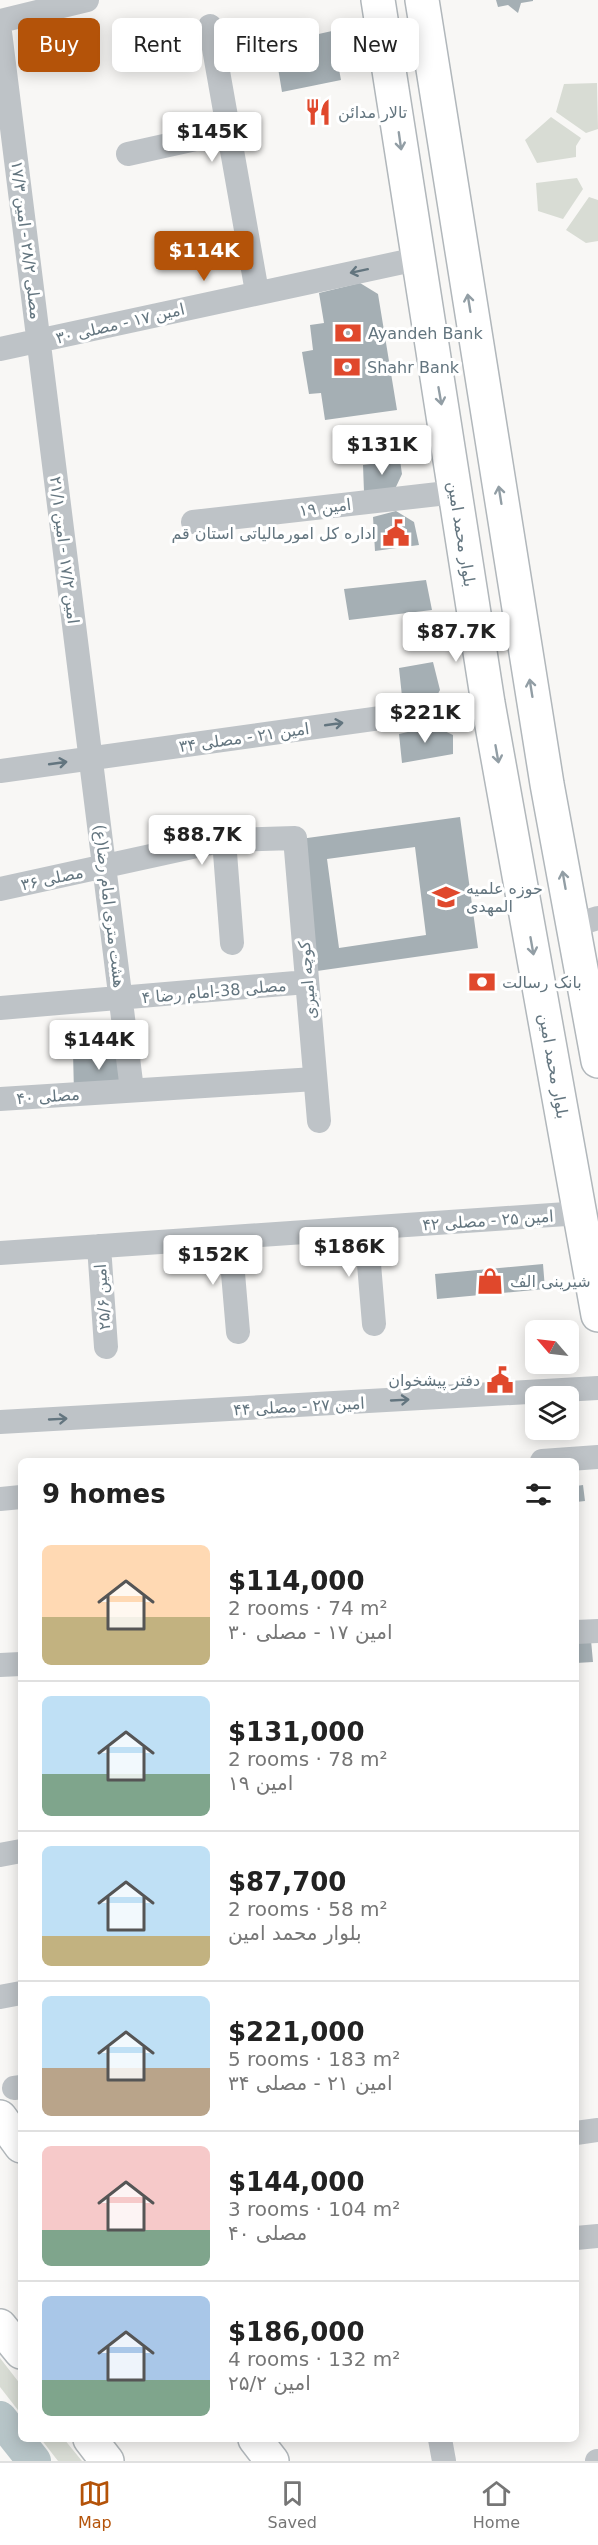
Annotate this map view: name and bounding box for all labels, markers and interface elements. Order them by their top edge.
chip: Buy [18,18,100,72]
chip: Rent [112,18,202,72]
chip: Filters [214,18,319,72]
chip: New [331,18,419,72]
restaurant icon: تالار مدائن [303,97,333,127]
place label: تالار مدائن [338,103,407,123]
pin: $145K [170,112,254,163]
text: $145K [176,119,248,143]
one-way arrow [395,130,406,150]
street label: مصلی ۲۸/۲ - امین ۱۷/۳ [6,160,46,321]
pin: $114K [162,231,246,282]
text: $114K [168,238,240,262]
one-way arrow [350,266,370,277]
one-way arrow [464,293,475,313]
street label: امین ۱۷ - مصلی ۳۰ [54,299,187,349]
bank icon: Ayandeh Bank [333,318,363,348]
place label: Ayandeh Bank [368,324,483,343]
bank icon: Shahr Bank [332,352,362,382]
place label: Shahr Bank [367,358,460,377]
one-way arrow [435,385,446,405]
pin: $131K [340,425,424,476]
text: $131K [346,432,418,456]
street label: امین ۱۷/۲ - امین ۲۱/۱ [45,475,83,625]
street label: بلوار محمد امین [443,480,479,589]
one-way arrow [495,486,506,505]
street label: امین ۱۹ [298,495,352,521]
public building icon: اداره کل امورمالیاتی استان قم [381,518,411,548]
place label: اداره کل امورمالیاتی استان قم [171,524,376,544]
pin: $87.7K [407,612,505,663]
text: $87.7K [417,619,495,643]
one-way arrow [526,678,537,698]
pin: $221K [383,693,467,744]
text: $221K [389,700,461,724]
street label: امین ۲۱ - مصلی ۳۴ [178,719,311,757]
one-way arrow [324,719,344,730]
one-way arrow [492,744,503,764]
one-way arrow [48,757,67,768]
pin: $88.7K [153,815,251,866]
text: $88.7K [163,822,241,846]
street label: هشت متری امام رضا(ع) [89,823,129,989]
street label: مصلی ۳۶ [19,863,85,894]
one-way arrow [558,871,569,890]
place label: حوزه علمیه المهدی [466,879,543,917]
school or university icon: حوزه علمیه المهدی [431,882,461,912]
one-way arrow [527,936,538,955]
street label: کوچه امیری [295,939,321,1020]
bank icon: بانک رسالت [467,967,497,997]
place label: بانک رسالت [502,973,582,993]
street label: مصلی 38-امام رضا ۴ [141,976,287,1008]
street label: بلوار محمد امین [534,1012,572,1121]
pin: $144K [57,1020,141,1071]
text: $144K [63,1027,135,1051]
street label: مصلی ۴۰ [16,1085,80,1108]
street label: امین ۲۵ - مصلی ۴۲ [422,1206,554,1236]
pin: $186K [307,1227,391,1278]
text: $186K [313,1234,385,1258]
pin: $152K [171,1235,255,1286]
text: $152K [177,1242,249,1266]
street label: امین ۲۵/۶ [91,1263,115,1331]
shop icon: شیرینی الف [475,1266,505,1296]
place label: شیرینی الف [510,1272,591,1292]
north arrow [525,1320,579,1374]
map controls [525,1320,579,1440]
public building icon: دفتر پیشخوان [485,1365,515,1395]
place label: دفتر پیشخوان [388,1371,480,1391]
button: layers [525,1386,579,1440]
street label: امین ۲۷ - مصلی ۴۴ [233,1394,365,1420]
one-way arrow [389,1394,409,1405]
one-way arrow [48,1414,68,1425]
icon: filters [522,1478,555,1511]
text: 9 homes [42,1479,166,1509]
text: $114,000 [228,1566,365,1596]
icon: home [90,1569,162,1641]
text: 2 rooms · 74 m² [228,1596,388,1620]
text: امین ۱۷ - مصلی ۳۰ [228,1620,393,1644]
text: $131,000 [228,1717,365,1747]
icon: home [90,1720,162,1792]
text: 2 rooms · 78 m² [228,1747,388,1771]
text: امین ۱۹ [228,1771,293,1795]
text: $87,700 [228,1867,346,1897]
icon: home [90,1870,162,1942]
text: 2 rooms · 58 m² [228,1897,388,1921]
text: بلوار محمد امین [228,1921,362,1945]
text: $221,000 [228,2017,365,2047]
icon: home [90,2020,162,2092]
text: 5 rooms · 183 m² [228,2047,400,2071]
text: امین ۲۱ - مصلی ۳۴ [228,2071,393,2095]
text: $144,000 [228,2167,365,2197]
icon: home [90,2170,162,2242]
text: 3 rooms · 104 m² [228,2197,400,2221]
text: مصلی ۴۰ [228,2221,307,2245]
text: $186,000 [228,2317,365,2347]
icon: home [90,2320,162,2392]
text: 4 rooms · 132 m² [228,2347,400,2371]
text: امین ۲۵/۲ [228,2371,311,2395]
tab: Map [78,2477,112,2532]
tab: Saved [268,2477,317,2532]
tab: Home [473,2477,520,2532]

